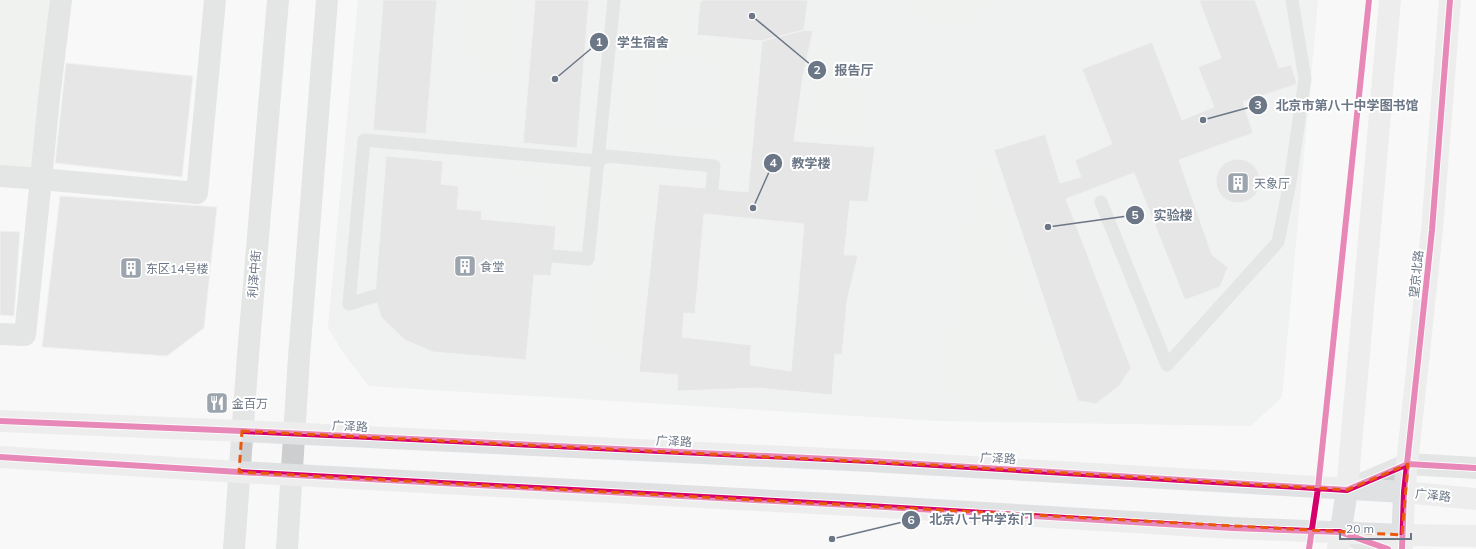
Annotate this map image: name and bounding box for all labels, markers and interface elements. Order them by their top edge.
callout: 学生宿舍 [589,30,677,55]
text: 1 [595,34,603,49]
text: 学生宿舍 [617,34,669,50]
callout: 报告厅 [807,58,882,83]
text: 2 [813,62,821,77]
text: 报告厅 [834,62,874,78]
callout: 北京市第八十中学图书馆 [1248,93,1427,118]
text: 3 [1254,97,1262,112]
text: 北京市第八十中学图书馆 [1275,97,1419,113]
callout: 教学楼 [763,151,838,176]
text: 4 [769,155,777,170]
text: 教学楼 [791,155,831,171]
building icon: 天象厅 [1225,170,1251,196]
place label: 天象厅 [1254,176,1290,191]
callout: 实验楼 [1125,203,1200,228]
text: 5 [1131,207,1139,222]
text: 实验楼 [1153,207,1193,223]
street label: 利泽中街 [244,249,264,299]
street label: 望京北路 [1406,249,1426,299]
building icon: 食堂 [452,253,478,279]
building icon: 东区14号楼 [118,255,144,281]
place label: 食堂 [480,259,504,274]
place label: 东区14号楼 [146,261,208,276]
restaurant icon: 金百万 [204,390,230,416]
place label: 金百万 [232,396,268,411]
street label: 广泽路 [332,418,368,434]
street label: 广泽路 [656,433,692,449]
street label: 广泽路 [980,450,1016,466]
street label: 广泽路 [1414,486,1452,504]
callout: 北京八十中学东门 [901,507,1041,532]
text: 北京八十中学东门 [929,511,1033,527]
text: 6 [907,512,915,527]
scale bar [1340,515,1411,541]
text: 20 m [1346,521,1374,536]

